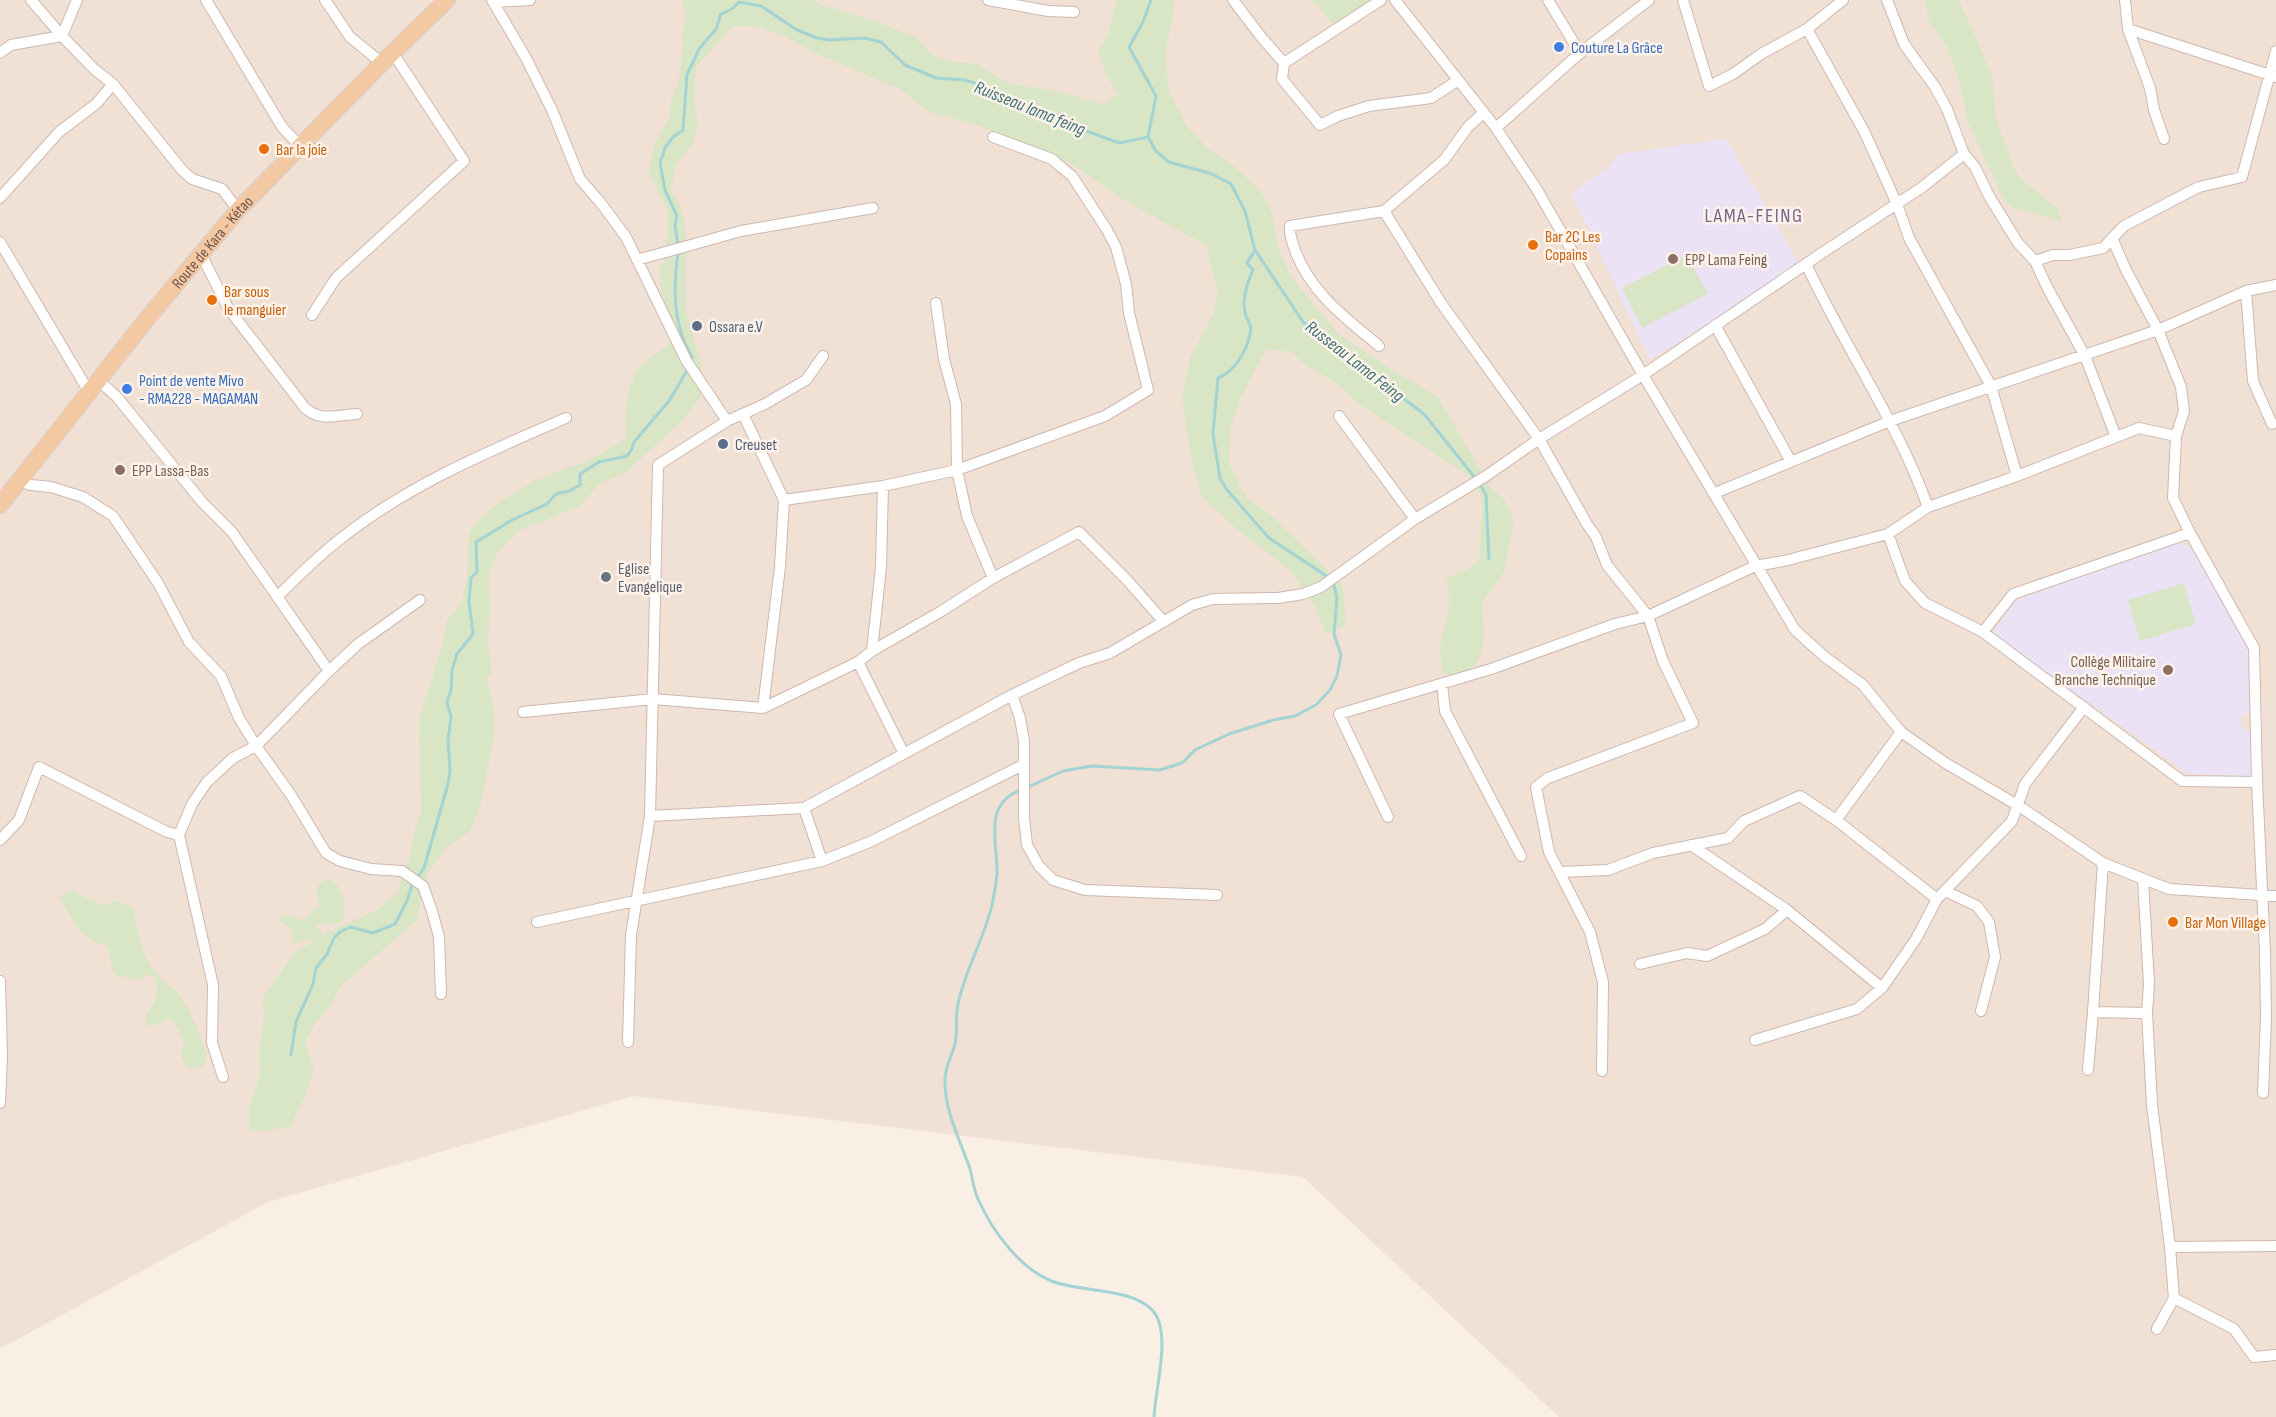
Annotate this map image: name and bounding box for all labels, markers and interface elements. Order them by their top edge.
place label: Couture La Grâce [1571,39,1663,58]
marker: Couture La Grâce [1552,40,1566,54]
water label: Ruisseau lama feing [971,77,1089,141]
place label: Bar la joie [276,141,327,160]
marker: Bar la joie [257,142,271,156]
street label: Route de Kara - Kétao [168,192,258,293]
district label: LAMA-FEING [1705,204,1803,228]
place label: Bar 2C Les Copains [1545,228,1601,265]
marker: Bar 2C Les Copains [1526,238,1540,252]
place label: EPP Lama Feing [1685,251,1767,270]
marker: EPP Lama Feing [1666,252,1680,266]
place label: Bar sous le manguier [224,283,287,320]
marker: Bar sous le manguier [205,293,219,307]
water label: Russeau Lama Feing [1301,316,1409,407]
place label: Ossara e.V [709,318,764,337]
marker: Ossara e.V [690,319,704,333]
place label: Point de vente Mivo - RMA228 - MAGAMAN [139,372,258,409]
marker: Point de vente Mivo - RMA228 - MAGAMAN [120,382,134,396]
place label: Creuset [735,436,777,455]
marker: Creuset [716,437,730,451]
place label: EPP Lassa-Bas [132,462,209,481]
marker: EPP Lassa-Bas [113,463,127,477]
place label: Eglise Evangelique [618,560,682,597]
marker: Eglise Evangelique [599,570,613,584]
place label: Collège Militaire Branche Technique [2055,653,2156,690]
marker: Collège Militaire Branche Technique [2161,663,2175,677]
place label: Bar Mon Village [2185,914,2266,933]
marker: Bar Mon Village [2166,915,2180,929]

